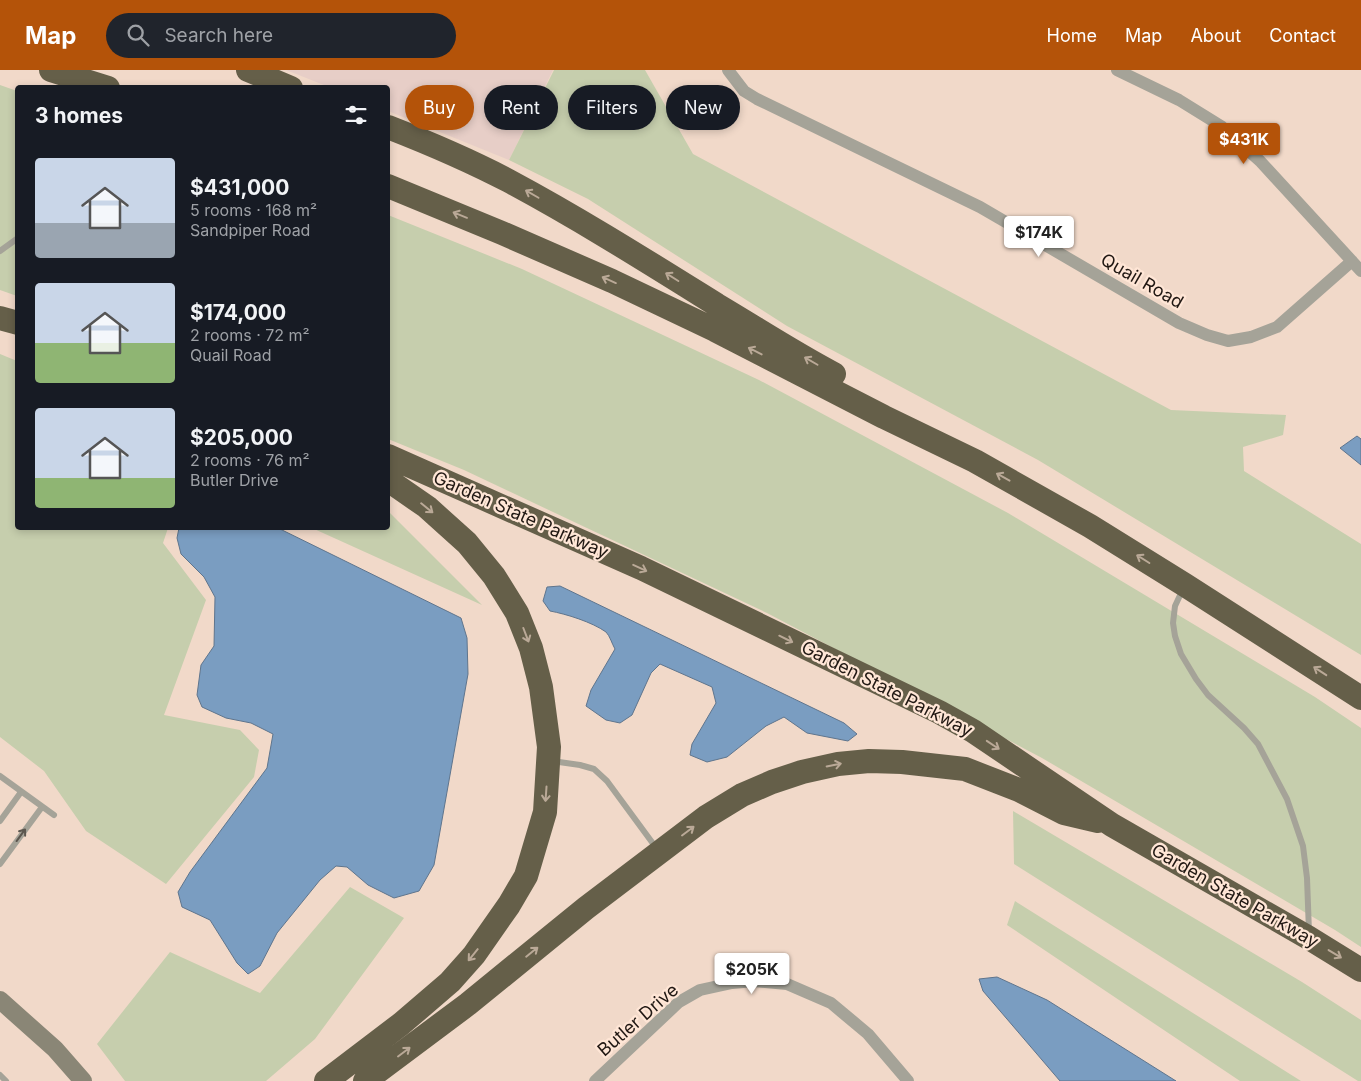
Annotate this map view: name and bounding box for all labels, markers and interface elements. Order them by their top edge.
search box [106,13,456,58]
text: Map [25,21,76,50]
icon: search [124,21,152,49]
text: Search here [164,24,273,47]
text: Home [1047,25,1097,46]
text: Map [1125,25,1162,46]
text: About [1190,25,1241,46]
text: Contact [1269,25,1336,46]
chip: Buy [405,85,474,130]
chip: Rent [484,85,558,130]
chip: Filters [568,85,656,130]
chip: New [666,85,740,130]
icon: filters [342,101,370,129]
text: 3 homes [35,103,123,128]
pin: $431K [1209,122,1279,165]
text: $431K [1219,129,1269,149]
text: $431,000 [190,175,289,200]
icon: home [75,178,135,238]
one-way arrow [524,189,539,199]
text: 5 rooms · 168 m² [190,200,317,220]
one-way arrow [453,210,468,220]
pin: $174K [1004,216,1074,258]
text: Sandpiper Road [190,220,310,240]
text: $174K [1015,222,1063,242]
street label: Quail Road [1097,249,1187,313]
one-way arrow [665,271,679,281]
one-way arrow [602,275,617,284]
text: $174,000 [190,300,286,325]
icon: home [75,303,135,363]
text: 2 rooms · 72 m² [190,325,310,345]
text: Quail Road [190,345,272,365]
one-way arrow [748,346,763,356]
one-way arrow [804,355,818,365]
text: $205,000 [190,425,293,450]
icon: home [75,428,135,488]
text: 2 rooms · 76 m² [190,450,310,470]
street label: Garden State Parkway [430,466,612,563]
text: Butler Drive [190,470,279,490]
one-way arrow [996,472,1011,482]
one-way arrow [421,502,434,513]
one-way arrow [1137,554,1151,564]
one-way arrow [632,564,647,573]
one-way arrow [522,627,531,642]
one-way arrow [778,634,793,644]
street label: Garden State Parkway [798,636,976,741]
one-way arrow [1313,666,1327,677]
one-way arrow [986,740,1000,750]
one-way arrow [826,760,842,770]
one-way arrow [542,786,551,802]
one-way arrow [681,826,695,836]
one-way arrow [16,828,26,842]
street label: Garden State Parkway [1148,839,1323,952]
one-way arrow [525,947,538,958]
one-way arrow [468,948,479,961]
one-way arrow [1327,949,1341,959]
pin: $205K [717,952,787,995]
text: $205K [725,959,779,979]
street label: Butler Drive [593,979,682,1060]
one-way arrow [397,1047,411,1057]

